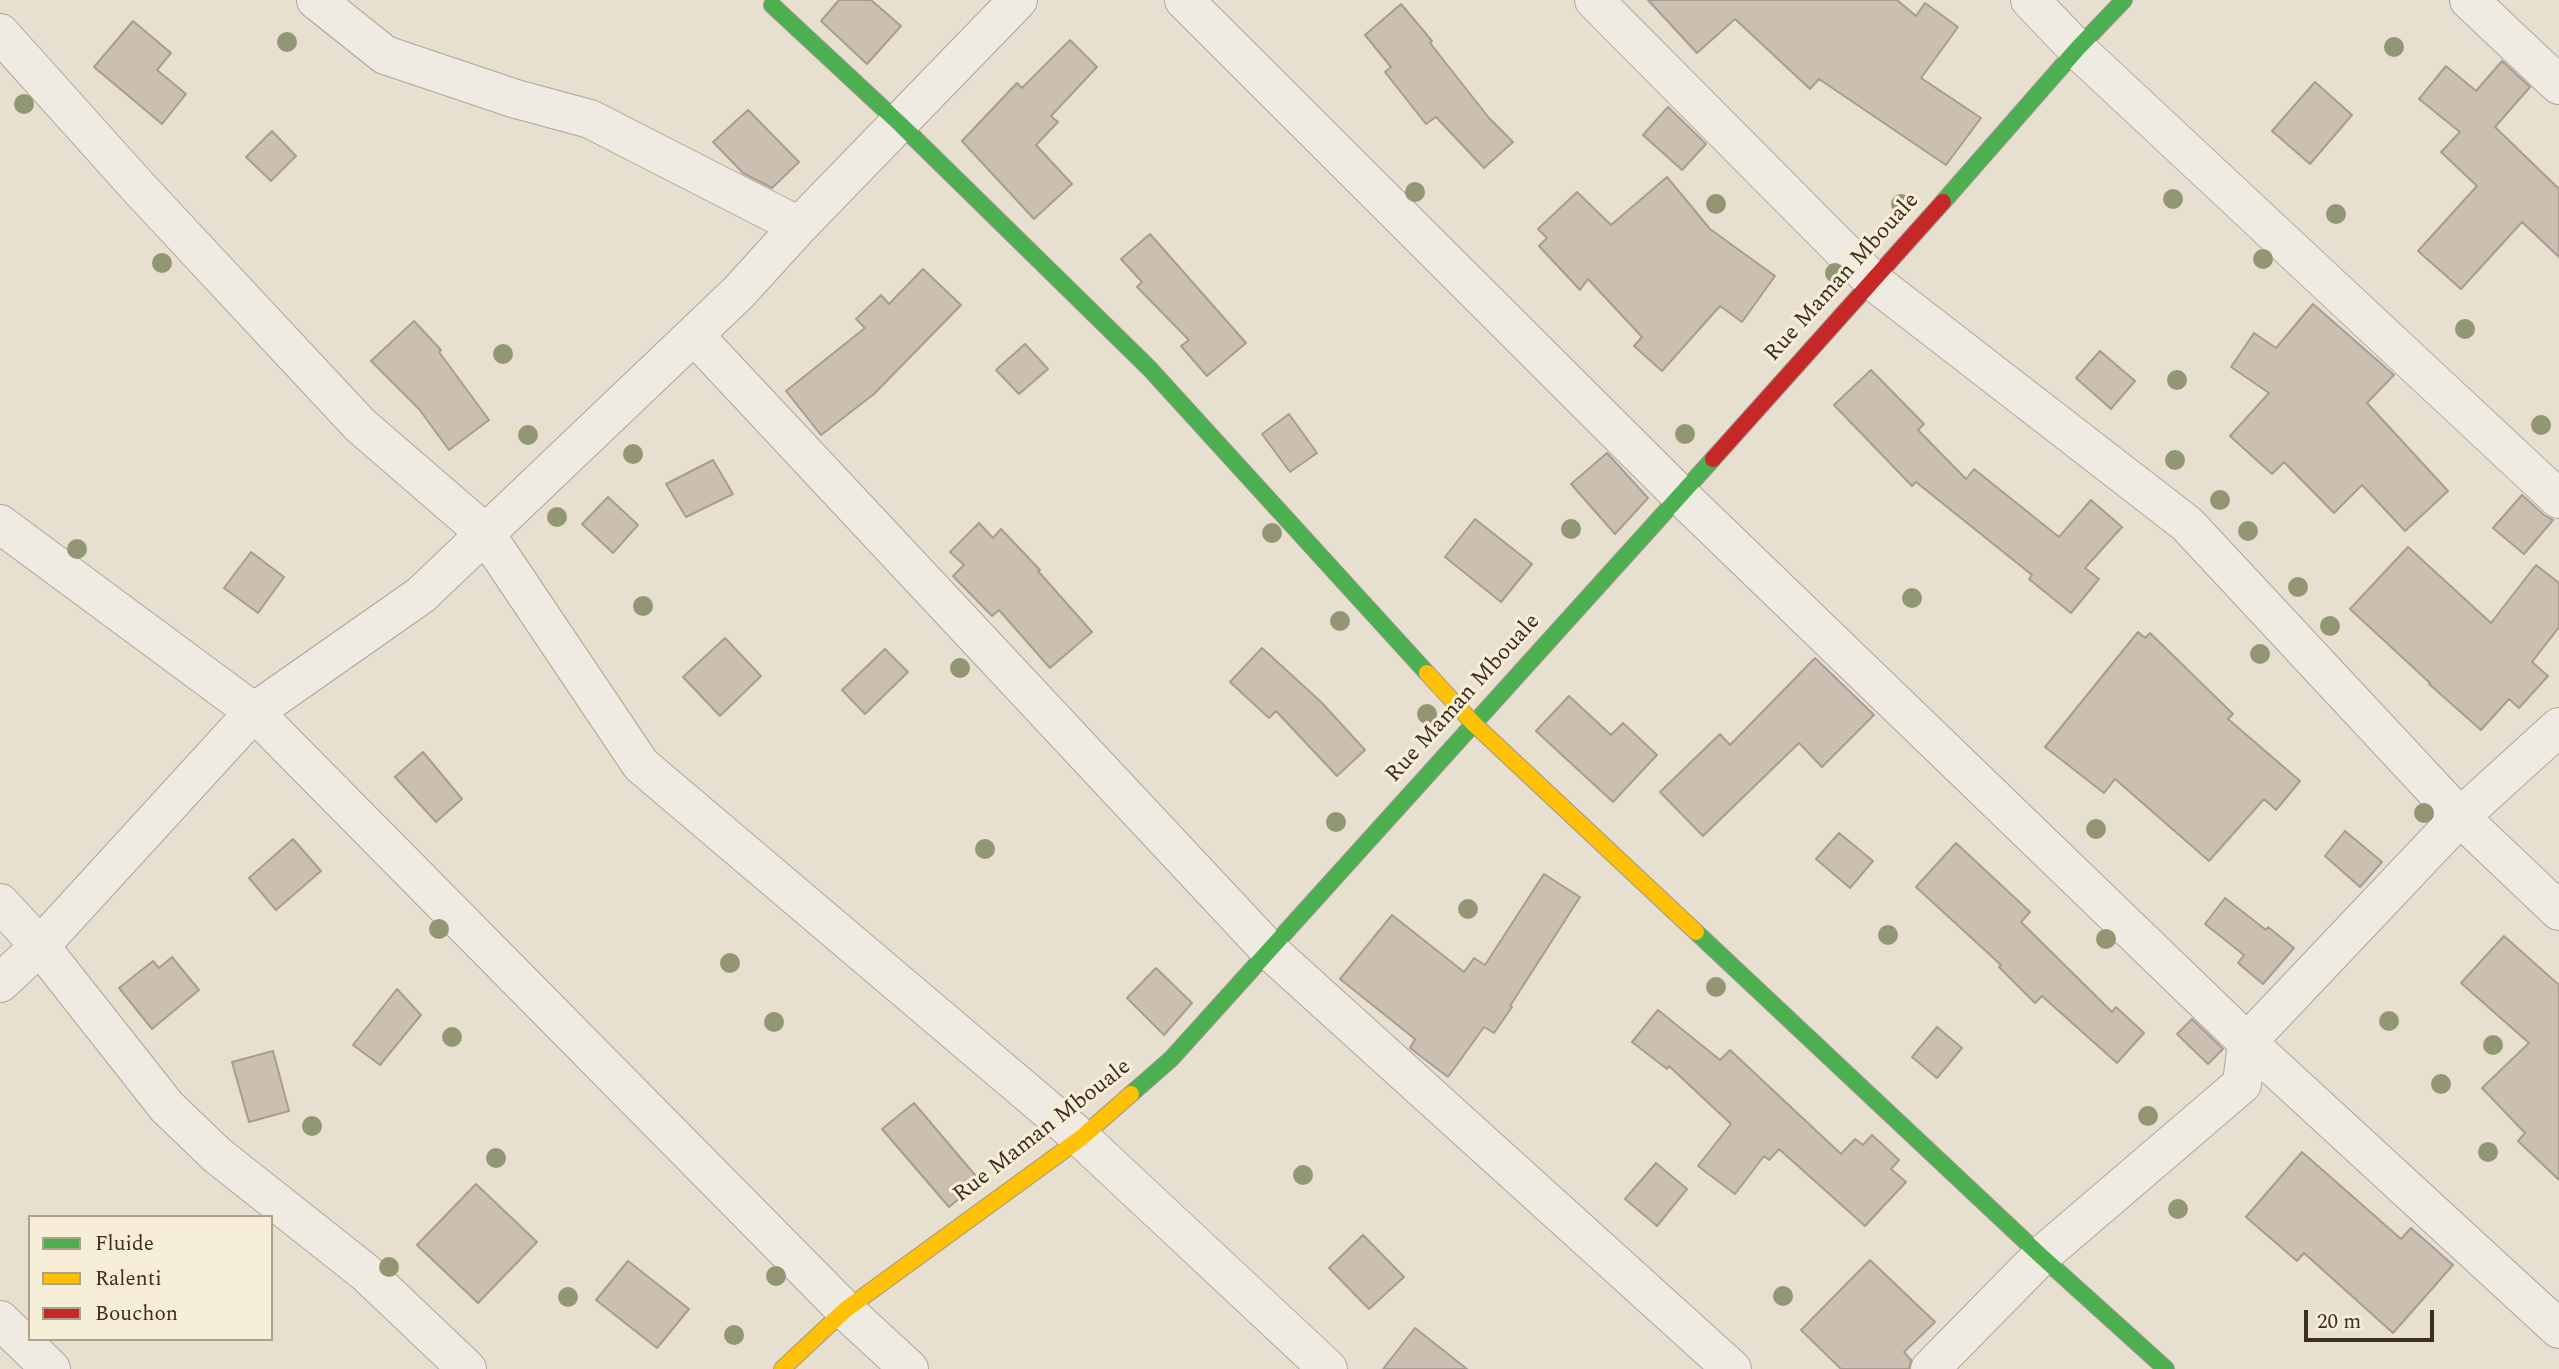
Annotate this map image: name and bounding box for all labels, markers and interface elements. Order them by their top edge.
street label: Rue Maman Mbouale [1760,188,1926,368]
street label: Rue Maman Mbouale [1381,609,1547,789]
street label: Rue Maman Mbouale [949,1054,1137,1210]
legend [28,1215,273,1341]
text: Fluide [95,1228,154,1260]
text: Ralenti [95,1263,162,1295]
scale bar [2307,1296,2436,1340]
text: Bouchon [95,1298,178,1330]
text: 20 m [2317,1306,2361,1338]

